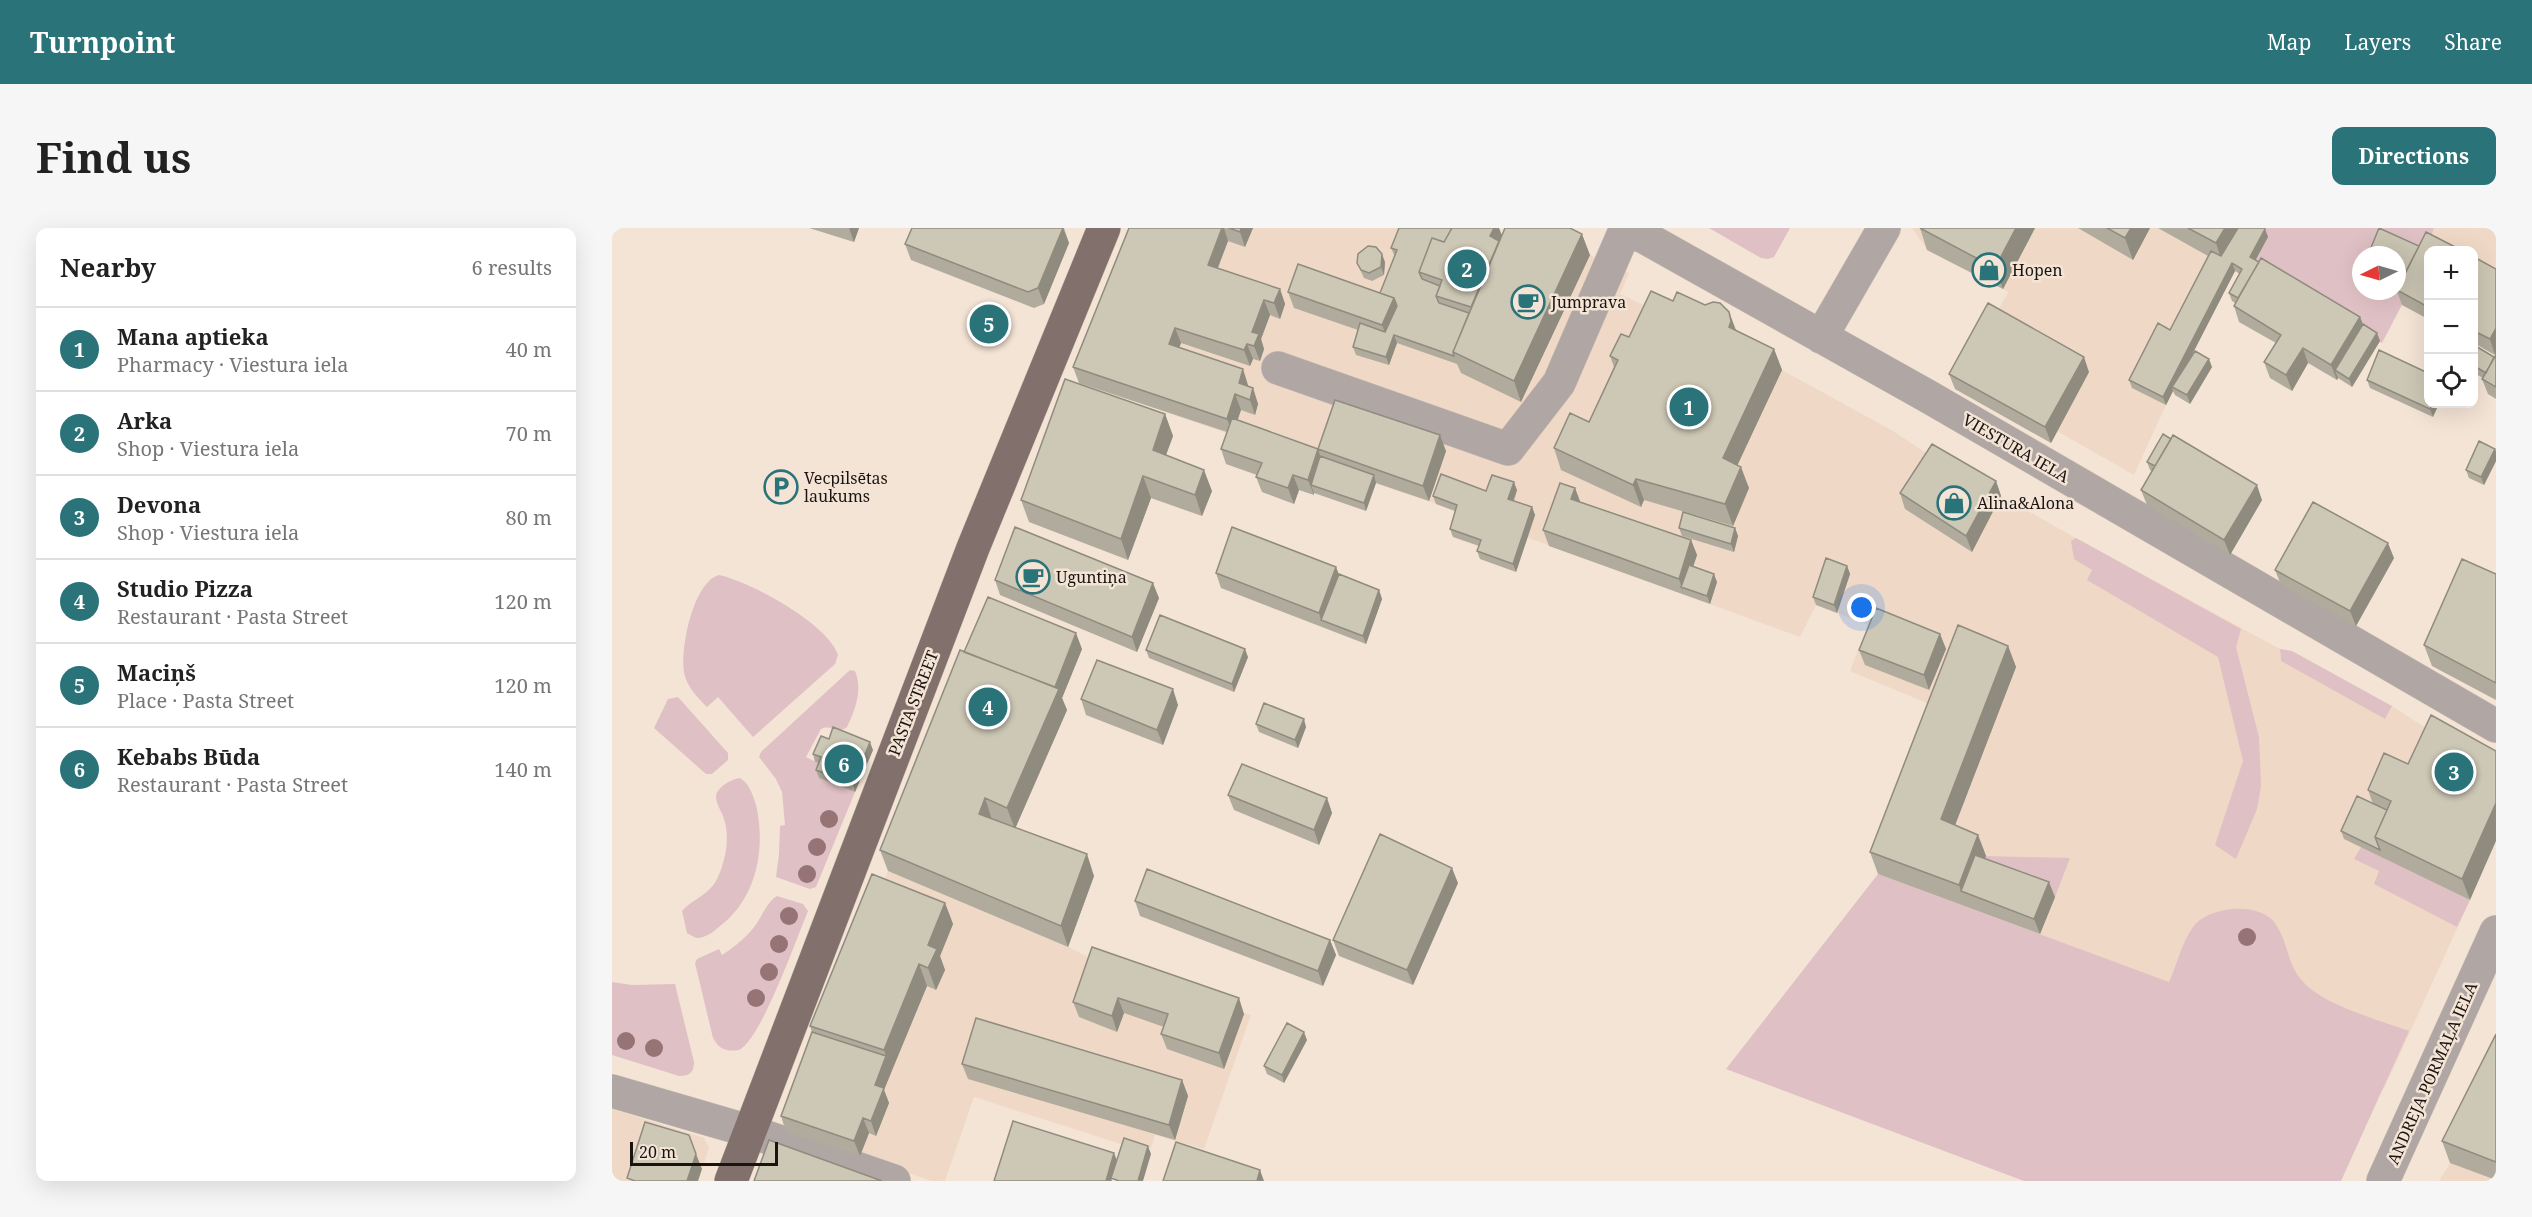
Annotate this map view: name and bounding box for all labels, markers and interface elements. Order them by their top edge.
text: Turnpoint [30,23,175,61]
text: Map [2267,28,2311,56]
text: Layers [2344,28,2411,56]
text: Share [2444,28,2502,56]
button: Directions [2332,127,2496,185]
text: Find us [36,128,191,185]
pin: 2 [1448,246,1486,291]
north arrow [2352,246,2406,300]
map controls [2424,246,2478,408]
button: + [2424,246,2478,300]
text: Nearby [60,249,156,285]
shop icon: Hopen [1971,252,2007,288]
text: 6 results [472,254,552,281]
place label: Hopen [2012,259,2063,281]
cafe icon: Jumprava [1510,284,1546,320]
place label: Jumprava [1550,291,1626,313]
button: − [2424,300,2478,354]
pin: 5 [970,302,1009,346]
text: Mana aptieka [117,321,269,351]
text: 1 [74,336,85,363]
text: 40 m [506,336,552,363]
text: Pharmacy · Viestura iela [117,351,349,378]
button: locate [2424,354,2478,408]
pin: 1 [1670,384,1708,429]
text: Arka [117,405,172,435]
street label: VIESTURA IELA [1959,409,2074,488]
text: 2 [74,420,85,447]
text: 70 m [506,420,552,447]
text: Shop · Viestura iela [117,435,299,462]
place label: Vecpilsētas laukums [804,467,888,507]
parking icon: Vecpilsētas laukums [763,469,799,505]
shop icon: Alina&Alona [1936,485,1972,521]
text: Devona [117,489,201,519]
place label: Alina&Alona [1977,492,2074,514]
text: 3 [74,504,85,531]
text: 80 m [506,504,552,531]
text: Shop · Viestura iela [117,519,299,546]
cafe icon: Uguntiņa [1015,559,1051,595]
place label: Uguntiņa [1056,566,1127,588]
text: Studio Pizza [117,573,253,603]
text: 4 [74,588,85,615]
text: 120 m [494,588,552,615]
your location [1847,593,1876,622]
text: Restaurant · Pasta Street [117,603,348,630]
street label: PASTA STREET [883,647,943,759]
text: Maciņš [117,657,196,687]
text: 5 [74,672,85,699]
text: 120 m [494,672,552,699]
pin: 4 [968,684,1007,730]
text: Place · Pasta Street [117,687,294,714]
text: Kebabs Būda [117,741,260,771]
pin: 6 [824,742,864,786]
pin: 3 [2434,750,2474,794]
text: 6 [74,756,85,783]
text: 140 m [494,756,552,783]
text: Restaurant · Pasta Street [117,771,348,798]
street label: ANDREJA PORMAĻA IELA [2382,978,2483,1168]
scale bar [630,1139,778,1166]
text: 20 m [639,1141,676,1163]

